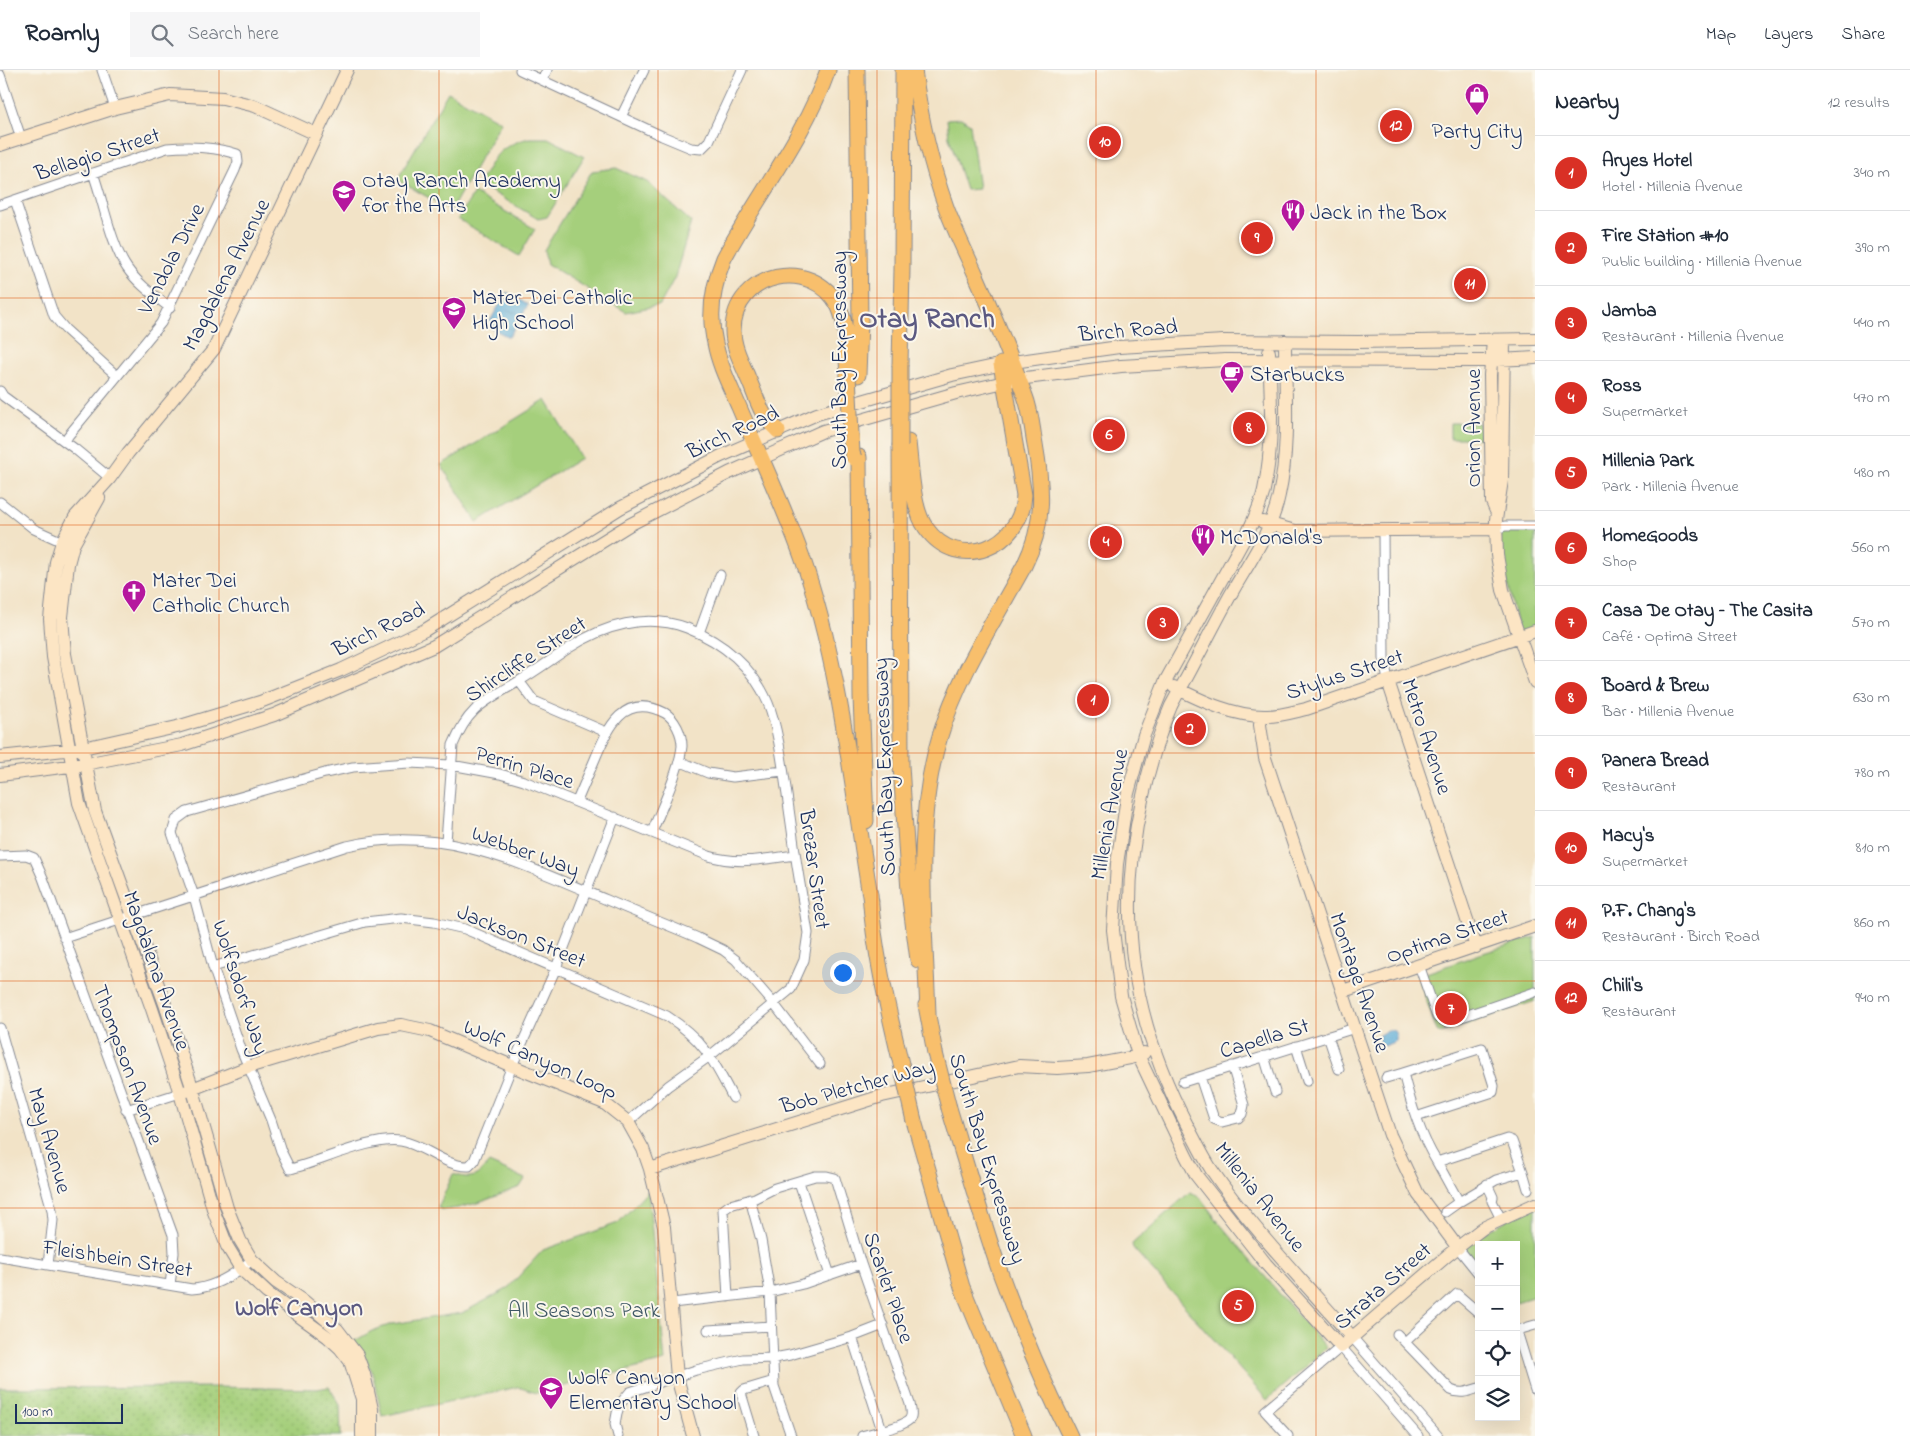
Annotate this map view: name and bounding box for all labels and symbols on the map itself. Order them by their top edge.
shop icon: Party City [1464,82,1490,116]
pin: 12 [1380,107,1412,145]
place label: Party City [1432,117,1522,150]
street label: Bellagio Street [30,120,166,192]
pin: 10 [1089,123,1121,161]
place label: Otay Ranch Academy for the Arts [362,166,561,223]
school or university icon: Otay Ranch Academy for the Arts [331,179,357,213]
street label: Magdalena Avenue [176,194,281,357]
street label: Vendola Drive [130,198,215,322]
restaurant icon: Jack in the Box [1280,198,1306,232]
place label: Jack in the Box [1310,198,1447,230]
pin: 9 [1241,219,1273,257]
street label: South Bay Expressway [825,251,858,469]
pin: 11 [1454,265,1486,303]
place label: Mater Dei Catholic High School [472,283,633,341]
school or university icon: Mater Dei Catholic High School [441,296,467,330]
district label: Otay Ranch [859,300,995,341]
street label: Birch Road [1076,312,1179,352]
cafe icon: Starbucks [1219,360,1245,394]
place label: Starbucks [1250,360,1345,392]
street label: Orion Avenue [1459,368,1491,487]
street label: Birch Road [681,398,785,470]
pin: 8 [1233,409,1265,447]
pin: 6 [1093,416,1125,454]
pin: 4 [1090,523,1122,561]
restaurant icon: McDonald's [1190,523,1216,557]
place label: McDonald's [1220,523,1323,555]
place label: Mater Dei Catholic Church [152,566,290,623]
church icon: Mater Dei Catholic Church [121,579,147,613]
street label: Birch Road [327,595,431,667]
pin: 3 [1147,604,1179,642]
street label: Shircliffe Street [459,609,594,712]
street label: Stylus Street [1282,642,1409,711]
street label: South Bay Expressway [866,657,907,877]
street label: Metro Avenue [1391,675,1459,799]
pin: 1 [1077,681,1109,719]
pin: 2 [1174,710,1206,748]
street label: Perrin Place [471,739,578,799]
street label: Millenia Avenue [1084,746,1138,883]
street label: Brezar Street [789,807,837,932]
street label: Webber Way [466,818,583,888]
street label: Magdalena Avenue [112,887,198,1056]
street label: Jackson Street [452,897,591,978]
street label: Optima Street [1382,902,1514,974]
street label: Montage Avenue [1318,909,1397,1058]
street label: Wolfsdorf Way [201,916,276,1060]
your location [830,960,856,986]
street label: Thompson Avenue [82,980,170,1150]
pin: 7 [1435,990,1467,1028]
street label: Capella St [1216,1011,1314,1069]
street label: Wolf Canyon Loop [457,1012,622,1110]
street label: South Bay Expressway [938,1050,1033,1268]
street label: Bob Pletcher Way [776,1052,939,1125]
street label: May Avenue [17,1084,79,1198]
street label: Millenia Avenue [1205,1136,1312,1260]
street label: Scarlet Place [853,1228,921,1348]
street label: Fleishbein Street [40,1232,195,1288]
street label: Strata Street [1328,1235,1440,1339]
pin: 5 [1222,1287,1254,1325]
district label: Wolf Canyon [235,1292,363,1328]
park label: All Seasons Park [508,1296,660,1328]
place label: Wolf Canyon Elementary School [568,1363,737,1421]
school or university icon: Wolf Canyon Elementary School [538,1376,564,1410]
scale bar [15,1401,122,1424]

